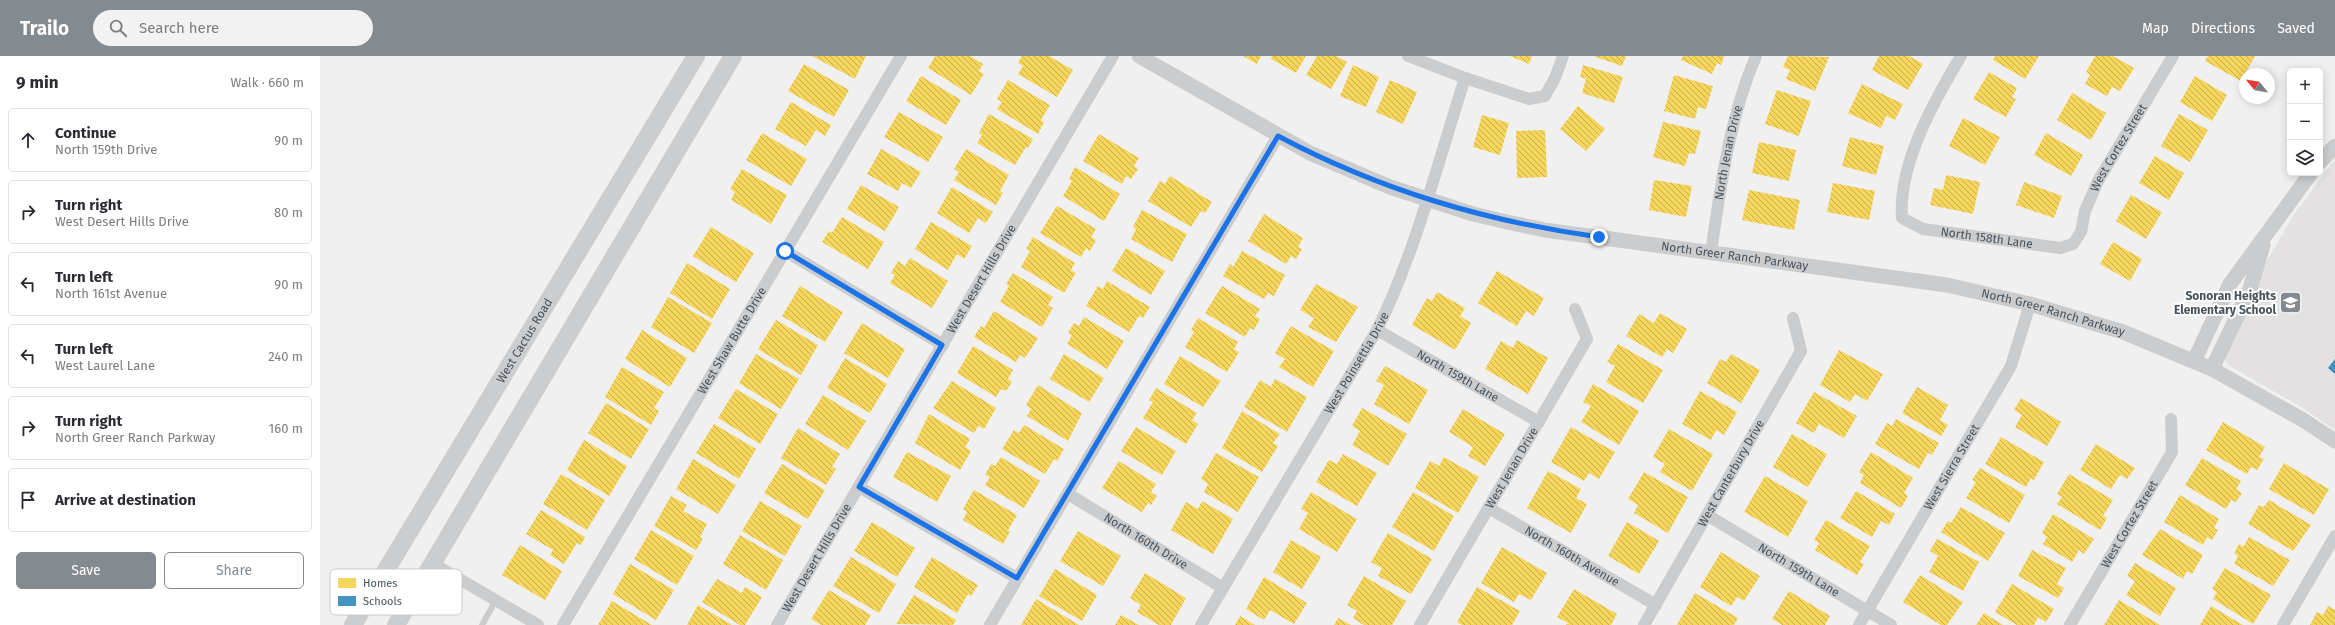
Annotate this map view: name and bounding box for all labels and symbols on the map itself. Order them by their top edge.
north arrow [2239,68,2275,104]
street label: West Cortez Street [2087,101,2150,194]
street label: North Jenan Drive [1712,103,1745,201]
street label: West Desert Hills Drive [944,222,1019,336]
street label: North 158th Lane [1940,225,2034,251]
route end [1590,228,1608,246]
street label: North Greer Ranch Parkway [1660,239,1809,273]
route start [776,242,794,260]
street label: West Shaw Butte Drive [695,284,769,396]
street label: North Greer Ranch Parkway [1980,286,2127,339]
place label: Sonoran Heights Elementary School [2174,289,2276,317]
school or university icon: Sonoran Heights Elementary School [2278,290,2304,316]
street label: West Cactus Road [494,296,555,385]
street label: West Poinsettia Drive [1322,310,1392,416]
street label: North 159th Lane [1414,347,1501,405]
street label: West Canterbury Drive [1695,417,1767,529]
street label: West Sierra Street [1921,421,1983,513]
street label: West Jenan Drive [1483,425,1541,511]
street label: West Cortez Street [2098,477,2161,571]
street label: West Desert Hills Drive [779,501,854,615]
street label: North 160th Drive [1101,510,1190,572]
street label: North 160th Avenue [1522,523,1622,589]
street label: North 159th Lane [1756,540,1842,600]
legend [330,569,462,615]
text: Homes [363,577,397,590]
text: Schools [363,595,402,608]

